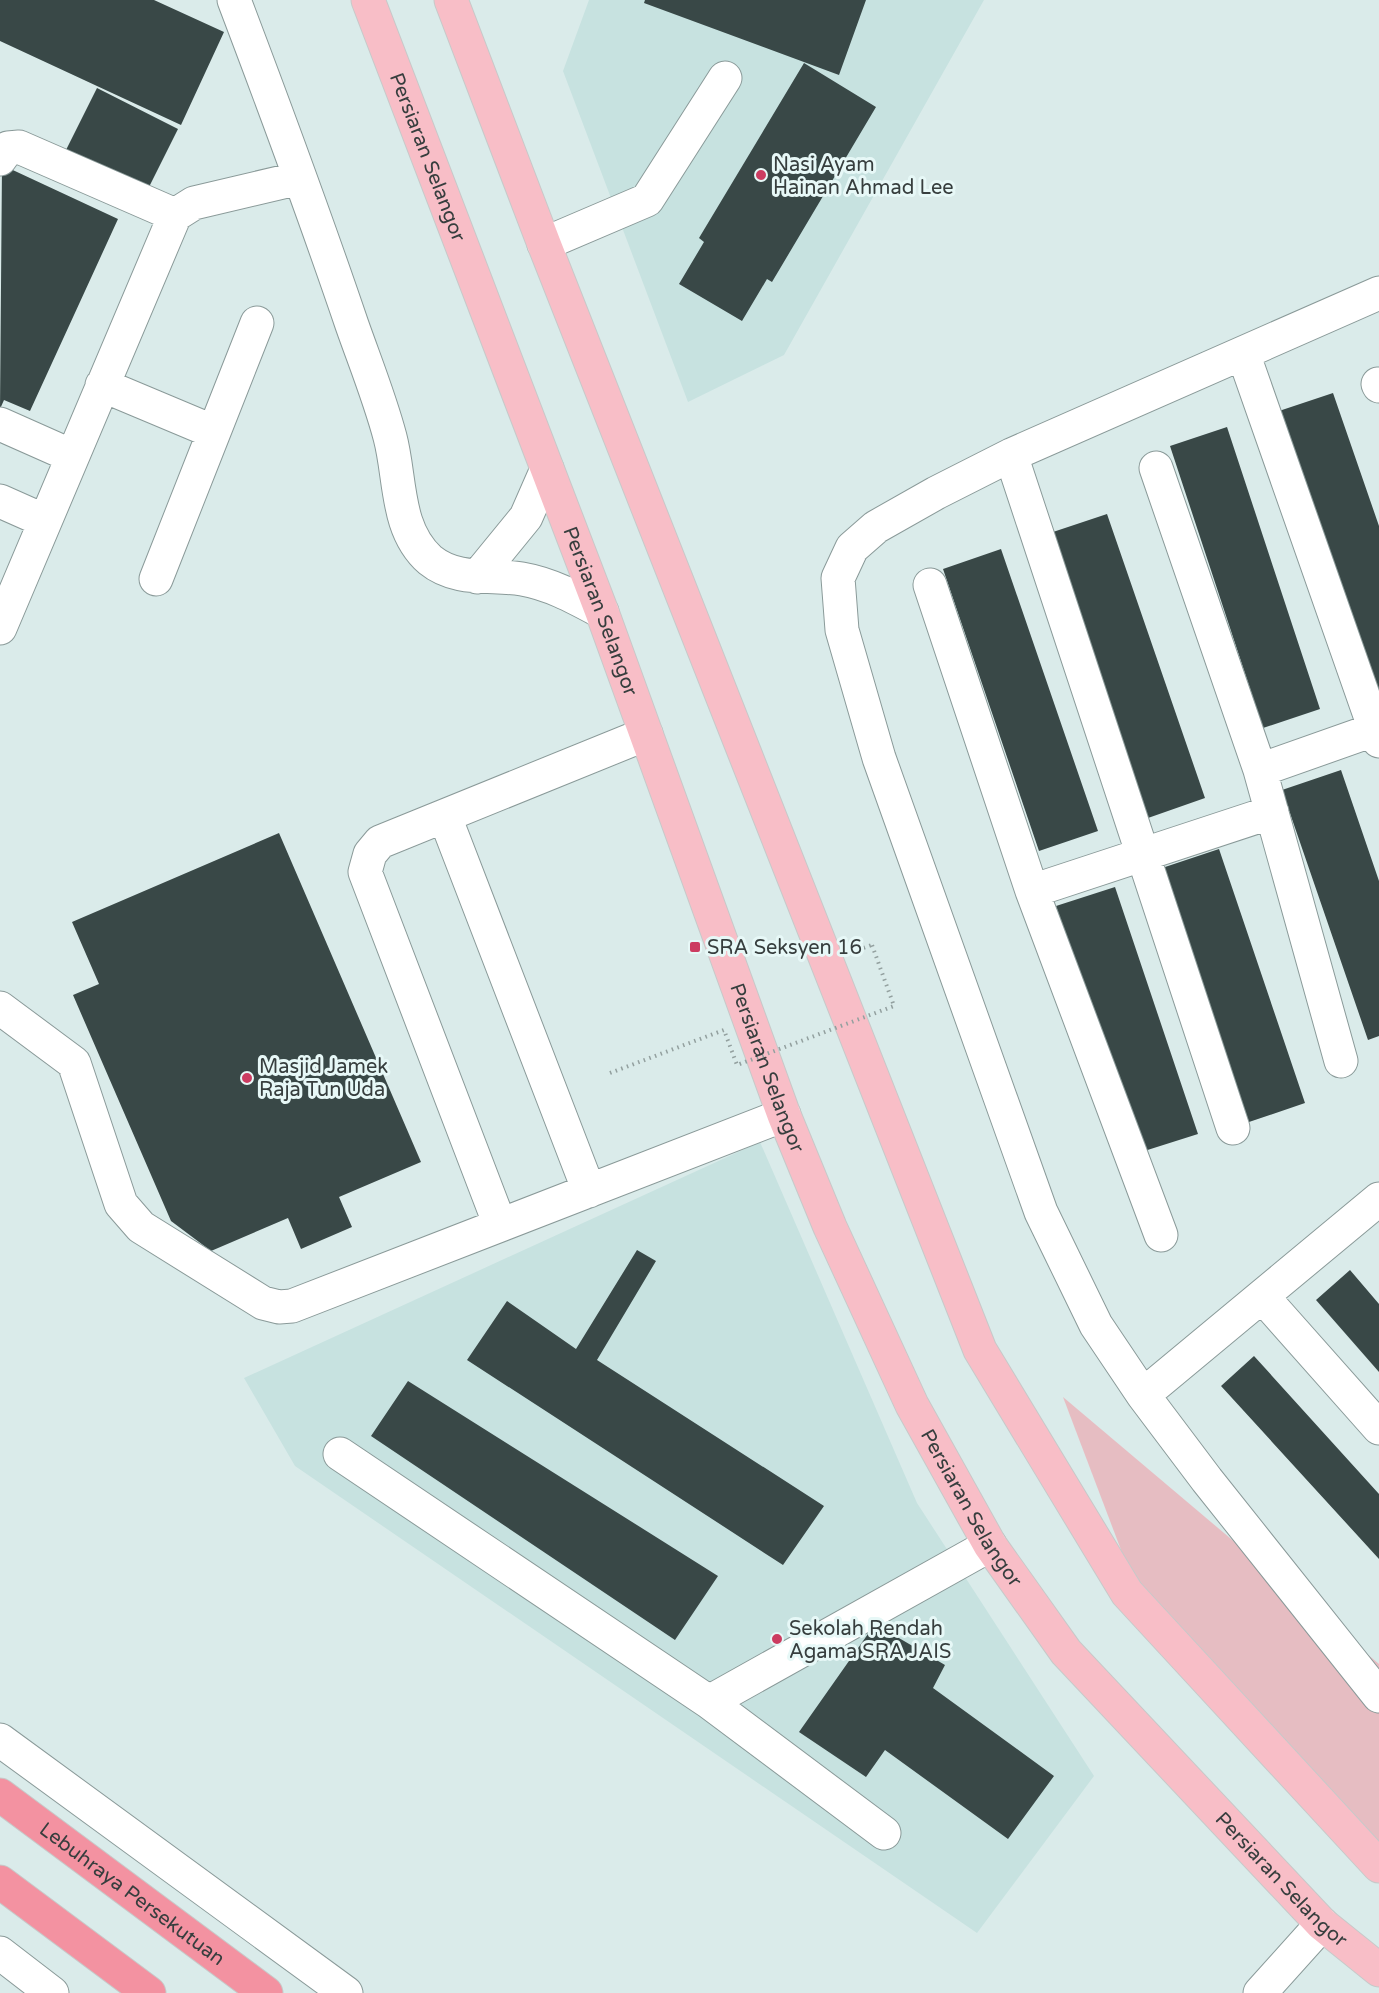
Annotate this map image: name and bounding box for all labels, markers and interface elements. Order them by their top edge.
street label: Persiaran Selangor [384,69,470,245]
place label: Nasi Ayam Hainan Ahmad Lee [773,153,954,200]
marker: Nasi Ayam Hainan Ahmad Lee [754,168,768,182]
street label: Persiaran Selangor [557,523,642,700]
place label: SRA Seksyen 16 [707,936,862,960]
marker: SRA Seksyen 16 [688,940,702,954]
street label: Persiaran Selangor [724,980,809,1157]
place label: Masjid Jamek Raja Tun Uda [259,1055,388,1102]
marker: Masjid Jamek Raja Tun Uda [240,1071,254,1085]
street label: Persiaran Selangor [915,1425,1027,1592]
place label: Sekolah Rendah Agama SRA JAIS [789,1617,951,1664]
marker: Sekolah Rendah Agama SRA JAIS [770,1632,784,1646]
street label: Persiaran Selangor [1210,1807,1352,1953]
street label: Lebuhraya Persekutuan [34,1817,229,1971]

